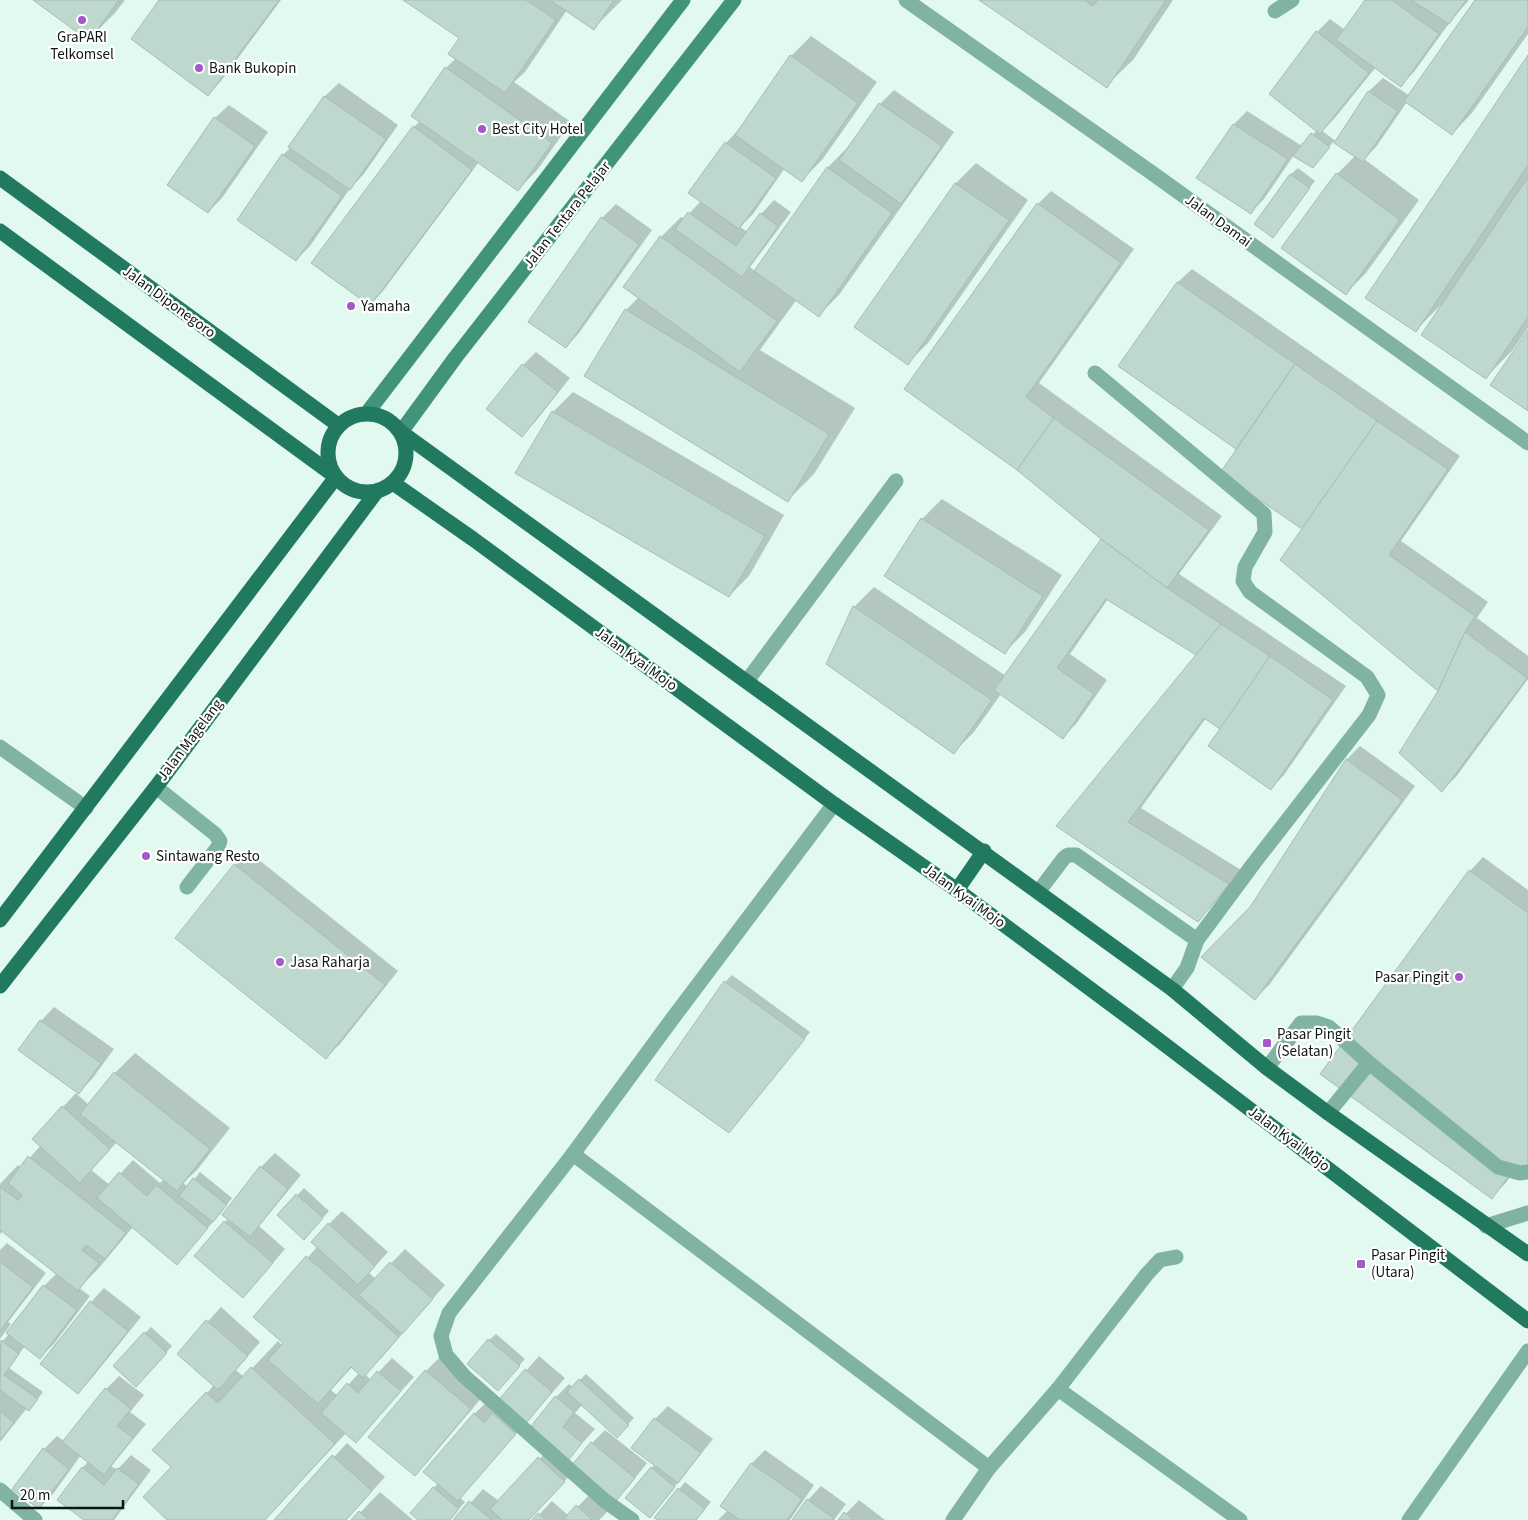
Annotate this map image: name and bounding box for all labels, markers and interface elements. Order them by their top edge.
marker: GraPARI Telkomsel [76,14,88,26]
place label: GraPARI Telkomsel [50,27,114,65]
place label: Bank Bukopin [209,58,297,79]
marker: Bank Bukopin [193,62,205,74]
place label: Best City Hotel [492,119,584,140]
marker: Best City Hotel [476,123,488,135]
street label: Jalan Tentara Pelajar [518,156,616,273]
street label: Jalan Damai [1180,190,1256,252]
street label: Jalan Diponegoro [118,261,220,343]
place label: Yamaha [360,296,410,317]
marker: Yamaha [345,300,357,312]
street label: Jalan Kyai Mojo [590,622,682,696]
street label: Jalan Magelang [152,694,228,785]
place label: Sintawang Resto [156,846,260,867]
marker: Sintawang Resto [140,850,152,862]
street label: Jalan Kyai Mojo [918,859,1010,933]
place label: Jasa Raharja [290,952,370,973]
marker: Jasa Raharja [274,956,286,968]
place label: Pasar Pingit [1375,967,1449,988]
marker: Pasar Pingit [1453,971,1465,983]
place label: Pasar Pingit (Selatan) [1277,1024,1351,1062]
marker: Pasar Pingit (Selatan) [1261,1037,1273,1049]
street label: Jalan Kyai Mojo [1244,1101,1334,1177]
place label: Pasar Pingit (Utara) [1371,1245,1445,1283]
marker: Pasar Pingit (Utara) [1355,1258,1367,1270]
scale bar [12,1478,124,1510]
text: 20 m [20,1485,50,1506]

